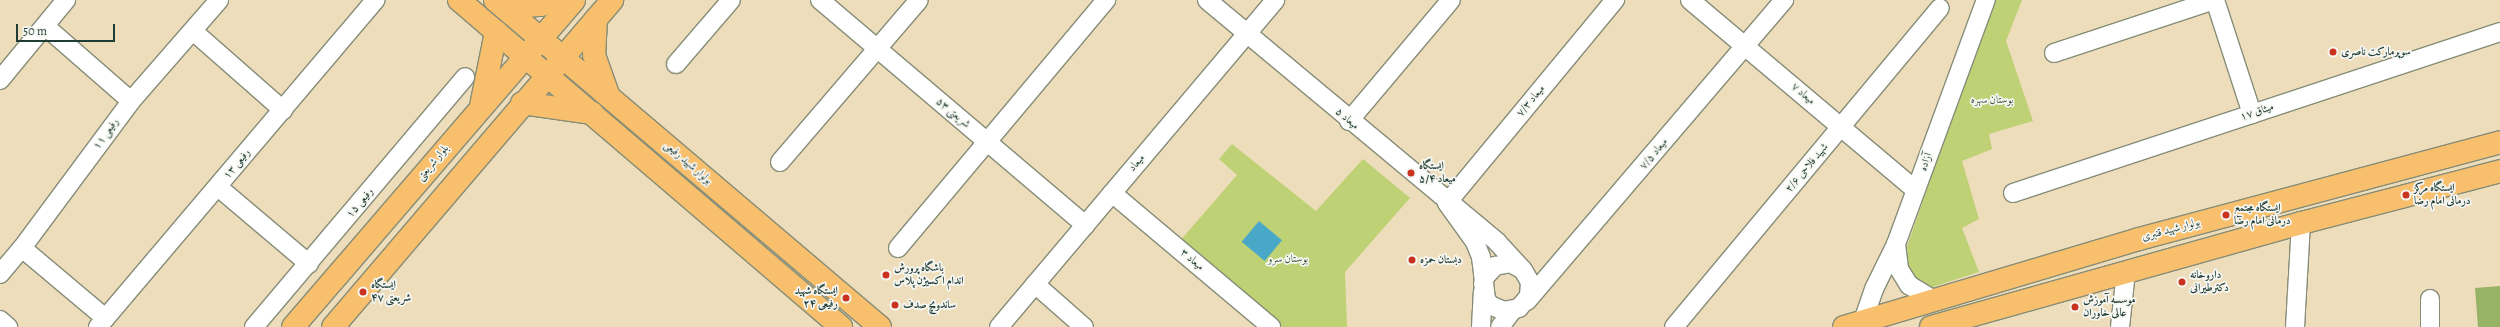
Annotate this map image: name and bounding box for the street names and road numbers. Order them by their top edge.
street label: میعاد ۷ [1788,80,1818,108]
street label: میعاد ۷/۳ [1514,83,1548,119]
street label: شریعتی ۵۳ [933,95,973,131]
street label: میثاق ۱۷ [2238,100,2276,124]
street label: میعاد ۵ [1332,105,1362,133]
street label: رفیعی ۱۱ [90,116,122,152]
street label: میعاد ۷/۵ [1637,136,1671,172]
street label: بولوار شهید رفیعی [661,139,715,187]
street label: شهید فلاحی ۲/۶ [1783,141,1831,195]
street label: بلوار شریعتی [414,142,452,184]
street label: رفیعی ۱۳ [221,146,253,182]
street label: آزاده [1917,151,1935,173]
street label: میعاد [1126,152,1148,174]
street label: رفیعی ۱۵ [344,185,376,221]
street label: بولوار شهید قنبری [2140,216,2202,244]
street label: میعاد ۳ [1177,246,1207,274]

